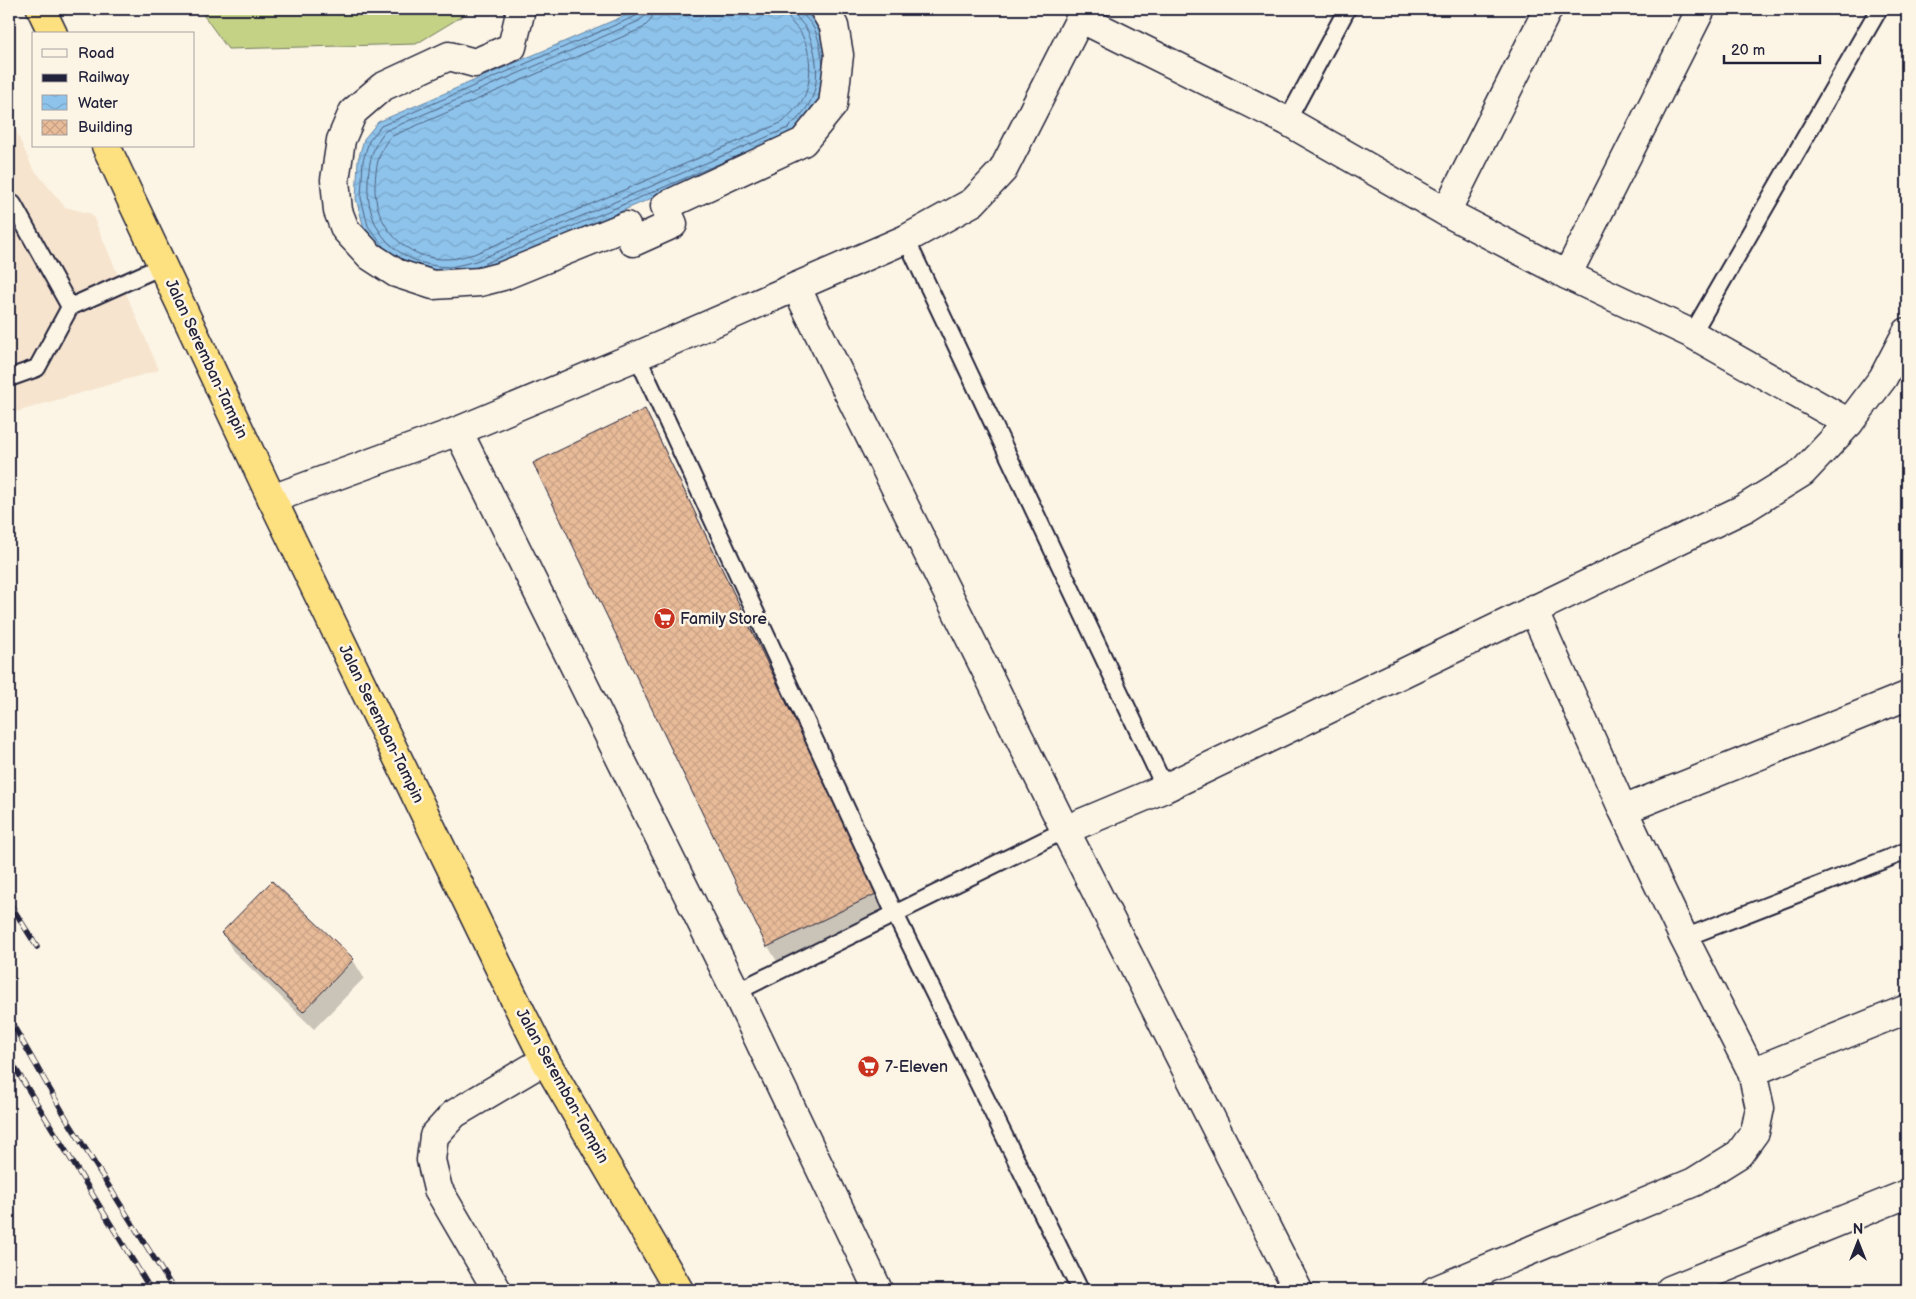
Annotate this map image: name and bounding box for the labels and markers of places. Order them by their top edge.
supermarket icon: Family Store [652,607,676,631]
place label: Family Store [680,610,768,629]
supermarket icon: 7-Eleven [857,1055,881,1079]
place label: 7-Eleven [885,1058,948,1077]

